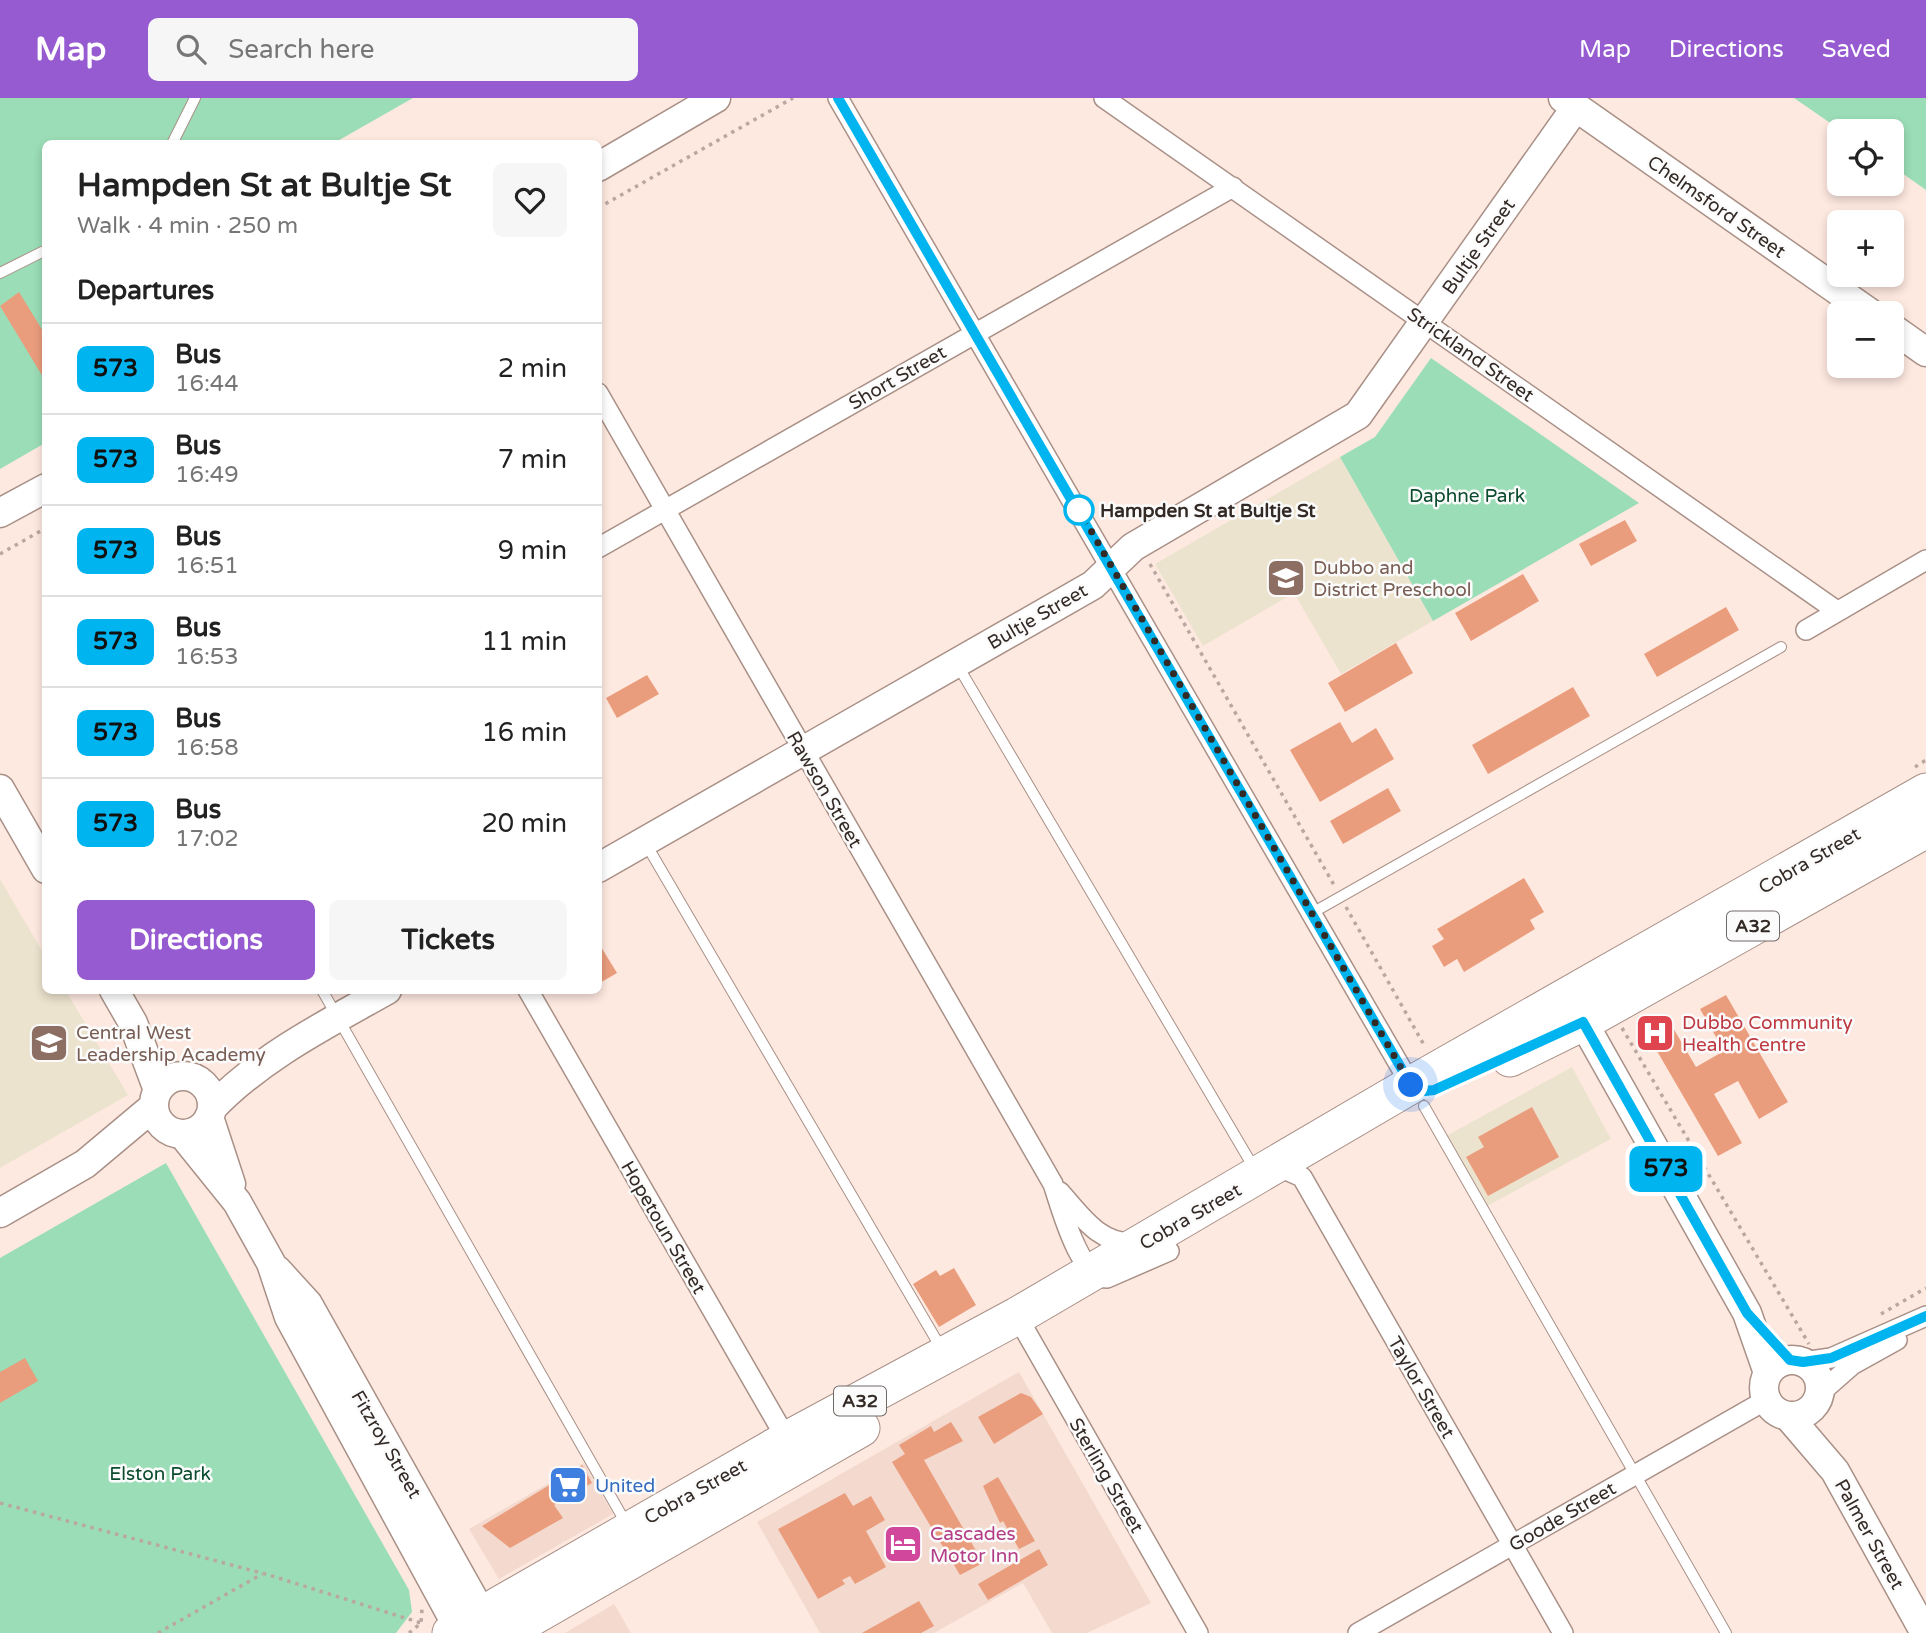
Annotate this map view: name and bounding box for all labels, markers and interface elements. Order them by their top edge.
search box [148,18,638,81]
text: Map [35,30,106,69]
icon: search [172,30,210,68]
text: Search here [228,34,374,65]
text: Map [1579,35,1631,64]
text: Directions [1669,35,1784,64]
text: Saved [1822,35,1891,64]
map controls [1827,119,1904,378]
button: locate [1827,119,1904,196]
street label: Chelmsford Street [1643,151,1790,263]
button: heart [493,163,567,237]
text: Hampden St at Bultje St [77,166,451,205]
street label: Bultje Street [1438,195,1520,299]
button: + [1827,210,1904,287]
text: Walk · 4 min · 250 m [77,212,298,240]
text: Departures [77,275,214,306]
button: − [1827,301,1904,378]
street label: Strickland Street [1403,303,1538,407]
text: Bus [175,339,221,370]
street label: Short Street [845,341,950,415]
text: 2 min [498,353,567,384]
text: 573 [93,354,138,383]
text: 16:44 [175,370,239,398]
text: Bus [175,430,221,461]
text: 7 min [498,444,567,475]
text: 573 [93,445,138,474]
text: 16:49 [175,461,239,489]
park label: Daphne Park [1409,485,1525,507]
marker: Hampden St at Bultje St [1064,495,1094,525]
place label: Hampden St at Bultje St [1100,500,1316,523]
text: Bus [175,521,221,552]
text: 9 min [498,535,567,566]
text: 573 [93,536,138,565]
text: 16:51 [175,552,239,580]
school or university icon: Dubbo and District Preschool [1265,557,1307,599]
place label: Dubbo and District Preschool [1313,557,1471,601]
street label: Bultje Street [984,579,1091,654]
text: Bus [175,612,221,643]
text: 11 min [481,626,567,657]
text: 573 [93,627,138,656]
text: 16:53 [175,643,239,671]
text: Bus [175,703,221,734]
text: 16 min [481,717,567,748]
text: 573 [93,718,138,747]
street label: Rawson Street [782,727,866,852]
text: 16:58 [175,734,239,762]
text: Bus [175,794,221,825]
text: 20 min [481,808,567,839]
text: 573 [93,809,138,838]
street label: Cobra Street [1755,823,1864,899]
text: 17:02 [175,825,239,853]
button: Directions [77,900,315,980]
button: Tickets [329,900,567,980]
road number: A32 [1727,912,1779,940]
hospital icon: Dubbo Community Health Centre [1634,1012,1676,1054]
place label: Dubbo Community Health Centre [1682,1012,1853,1056]
school or university icon: Central West Leadership Academy [28,1022,70,1064]
place label: Central West Leadership Academy [76,1022,266,1066]
your location [1393,1067,1428,1102]
line badge: 573 [1626,1146,1706,1192]
text: 573 [1643,1154,1689,1183]
street label: Hopetoun Street [616,1157,710,1298]
street label: Cobra Street [1136,1179,1245,1255]
street label: Taylor Street [1383,1333,1459,1442]
road number: A32 [834,1386,886,1416]
street label: Fitzroy Street [346,1387,426,1502]
street label: Sterling Street [1064,1414,1148,1537]
street label: Cobra Street [640,1455,751,1529]
park label: Elston Park [109,1463,211,1485]
supermarket icon: United [547,1464,589,1506]
place label: United [595,1475,655,1497]
street label: Palmer Street [1830,1476,1908,1593]
street label: Goode Street [1505,1477,1620,1556]
hotel icon: Cascades Motor Inn [882,1523,924,1565]
place label: Cascades Motor Inn [930,1523,1019,1567]

